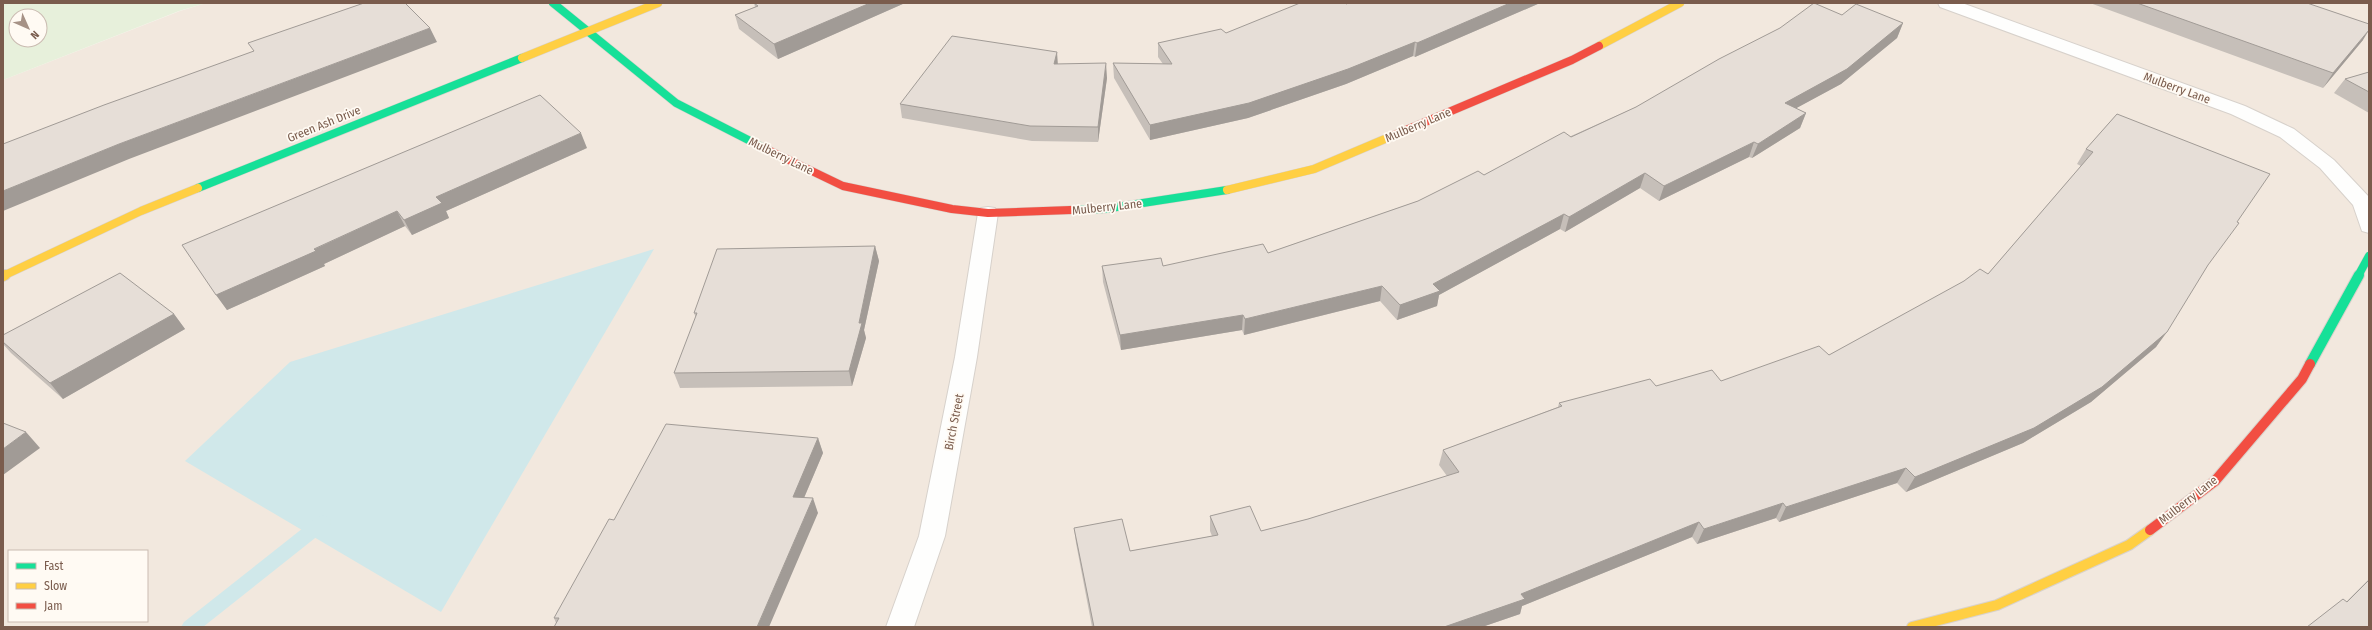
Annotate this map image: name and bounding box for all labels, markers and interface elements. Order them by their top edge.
north arrow [8,8,48,48]
text: N [28,28,42,42]
street label: Mulberry Lane [2142,69,2212,107]
street label: Green Ash Drive [285,103,363,145]
street label: Mulberry Lane [1383,105,1453,145]
street label: Mulberry Lane [746,134,816,178]
street label: Mulberry Lane [1071,196,1143,218]
street label: Birch Street [942,393,966,451]
street label: Mulberry Lane [2156,473,2220,527]
legend [8,550,148,622]
text: Fast [44,559,63,573]
text: Slow [44,579,67,593]
text: Jam [44,599,62,613]

